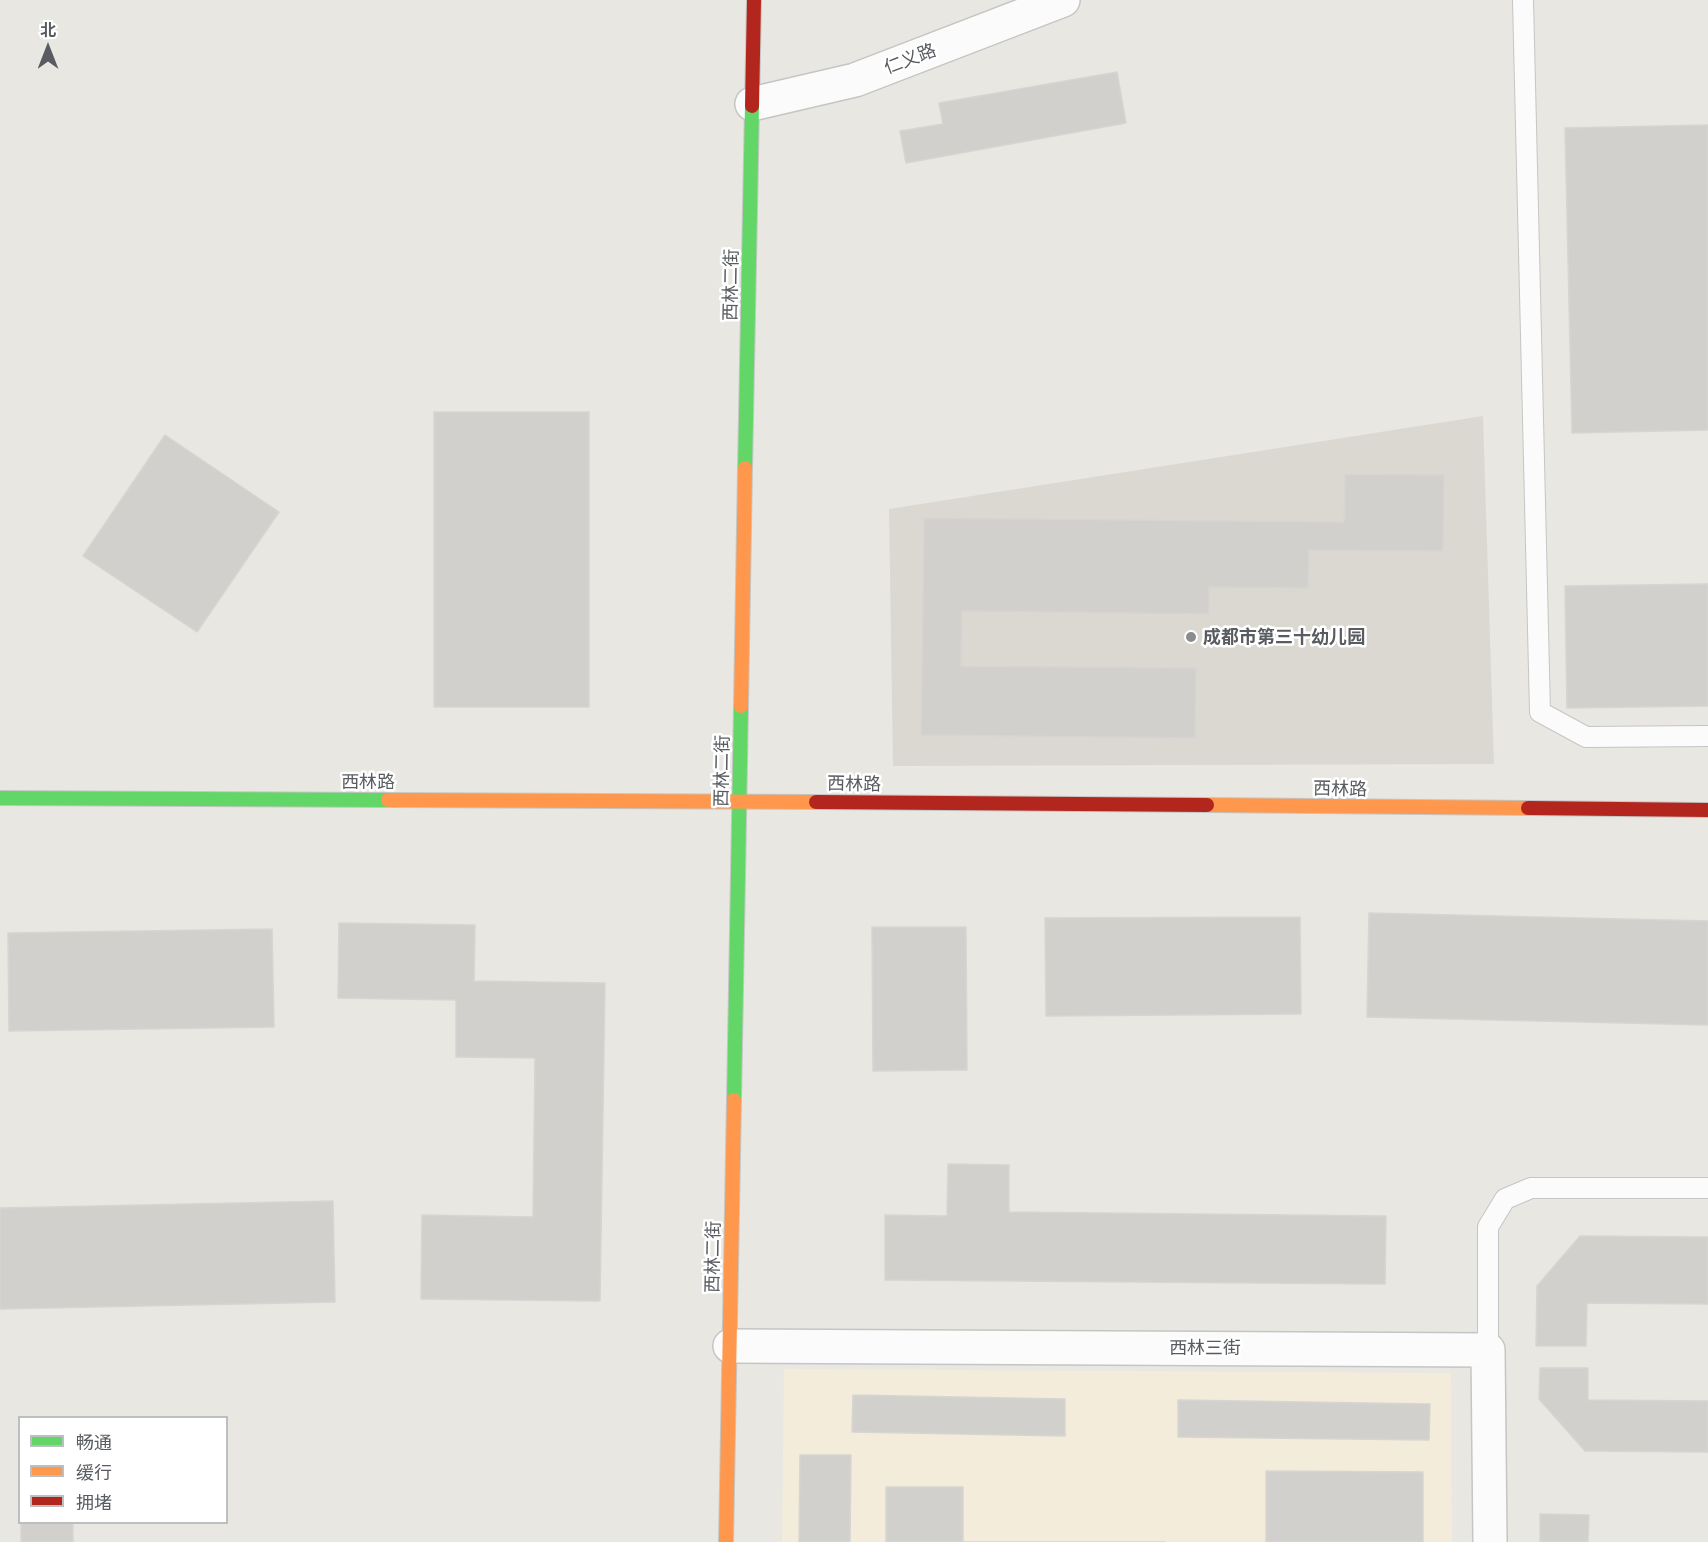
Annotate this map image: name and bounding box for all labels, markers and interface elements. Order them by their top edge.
north arrow [18,18,78,78]
text: 北 [40,20,56,39]
street label: 仁义路 [881,39,939,79]
street label: 西林二街 [720,249,742,321]
place label: 成都市第三十幼儿园 [1203,626,1365,648]
marker: 成都市第三十幼儿园 [1184,630,1198,644]
street label: 西林二街 [711,735,733,807]
street label: 西林路 [341,771,395,793]
street label: 西林路 [827,773,881,795]
street label: 西林路 [1313,778,1367,800]
street label: 西林二街 [702,1221,724,1293]
street label: 西林三街 [1169,1337,1241,1359]
legend [18,1416,228,1524]
text: 畅通 [76,1431,112,1453]
text: 缓行 [76,1461,112,1483]
text: 拥堵 [76,1491,112,1513]

